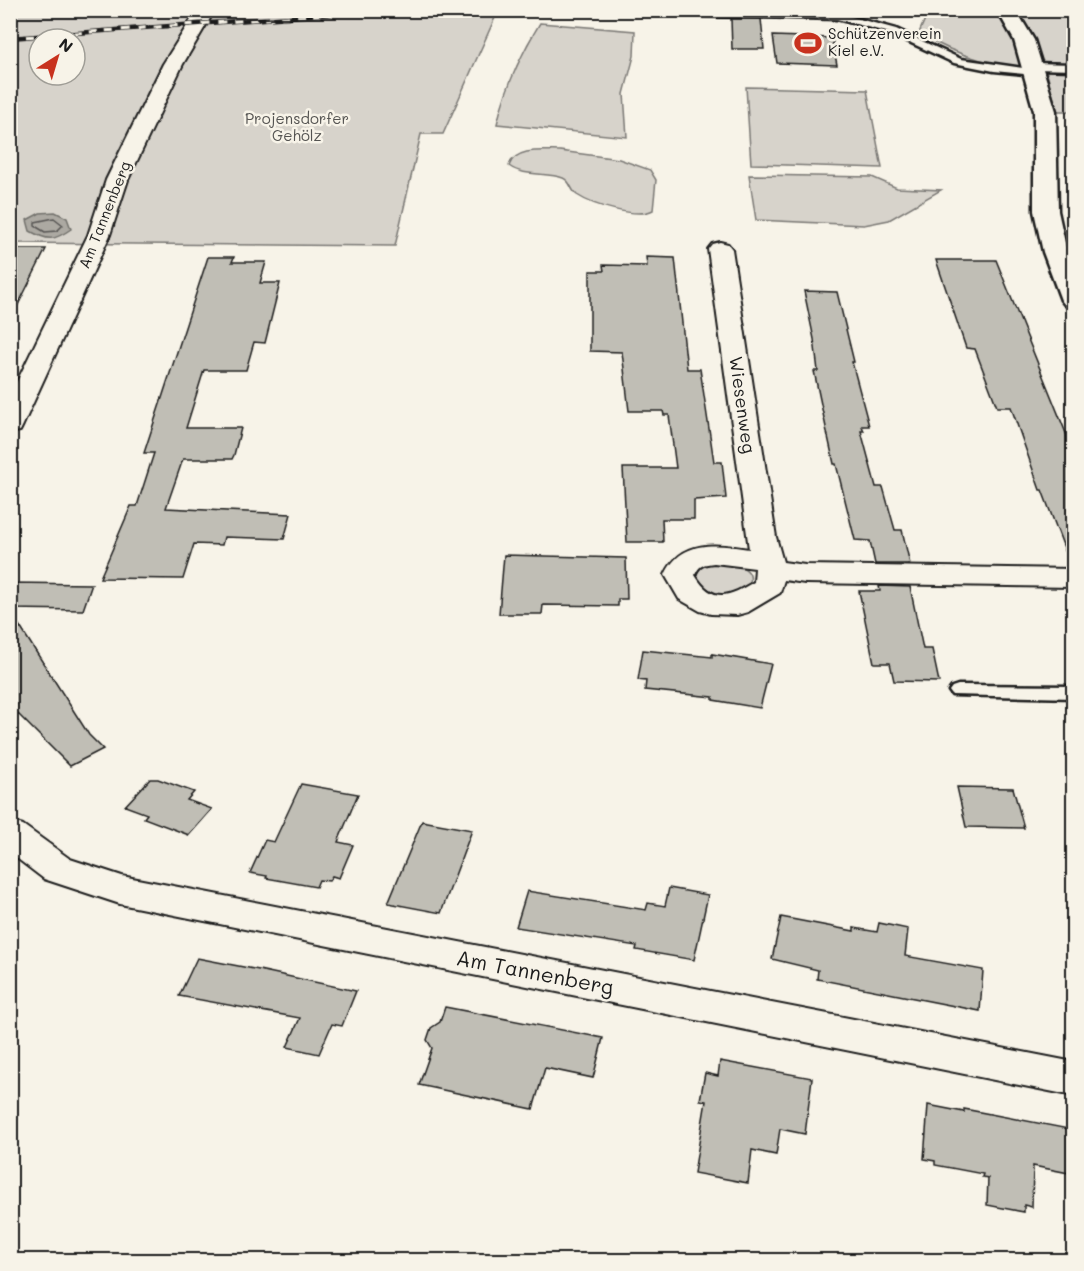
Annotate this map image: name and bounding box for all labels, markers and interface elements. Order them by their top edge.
place label: Schützenverein Kiel e.V. [828,23,941,60]
north arrow [27,27,87,87]
sports icon: Schützenverein Kiel e.V. [793,28,823,58]
text: N [55,33,78,57]
park label: Projensdorfer Gehölz [245,108,349,145]
street label: Am Tannenberg [73,158,135,271]
street label: Wiesenweg [724,355,762,455]
street label: Am Tannenberg [454,943,616,1000]

